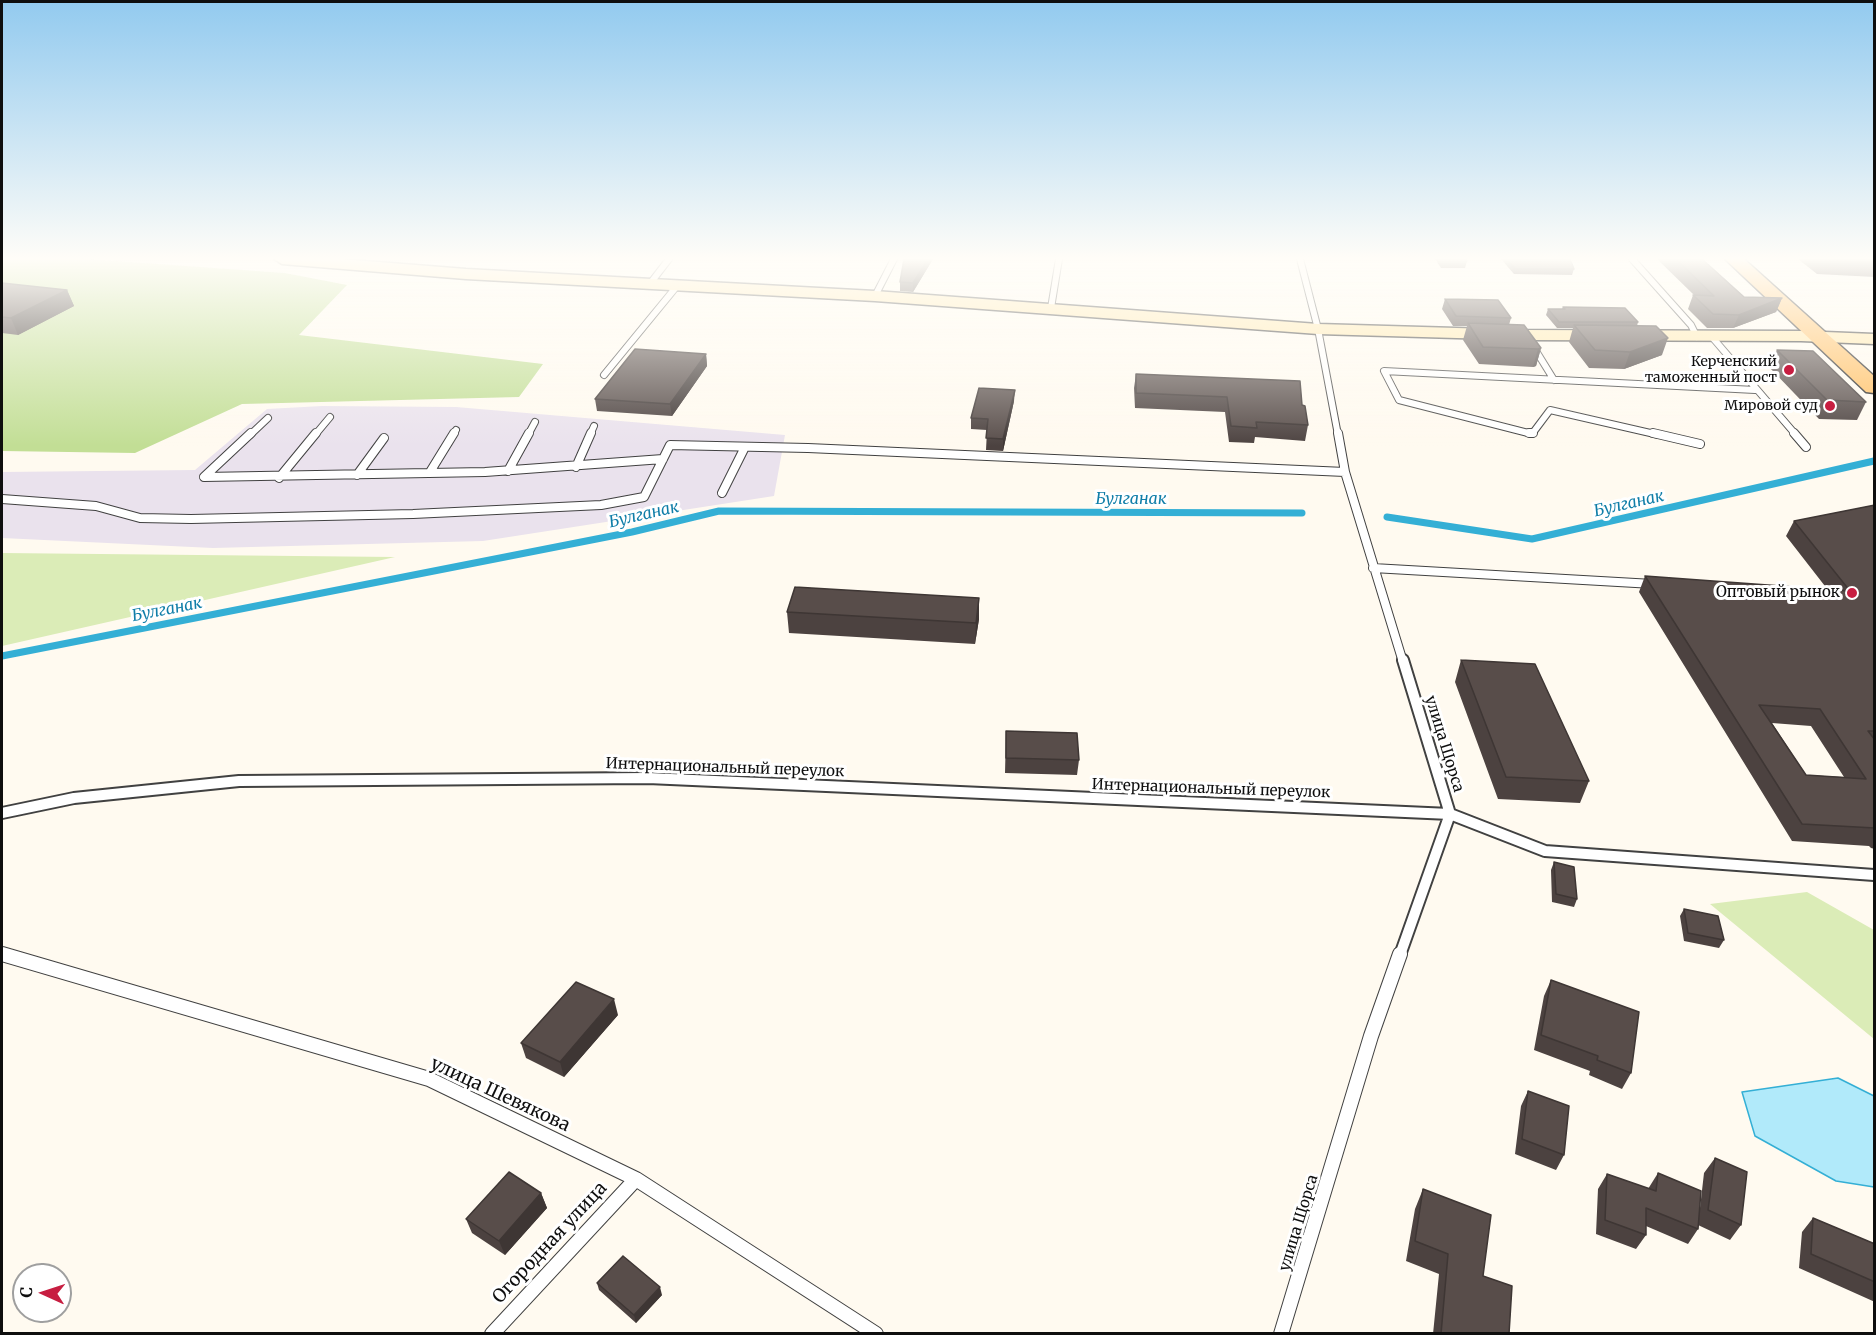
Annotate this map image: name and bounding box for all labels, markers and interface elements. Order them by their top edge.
place label: Керченский таможенный пост [1645,354,1777,386]
marker: Керченский таможенный пост [1782,363,1796,377]
place label: Мировой суд [1724,398,1818,414]
marker: Мировой суд [1823,399,1837,413]
water label: Булганак [1592,487,1666,521]
water label: Булганак [1095,489,1167,509]
water label: Булганак [607,498,681,532]
place label: Оптовый рынок [1716,584,1840,602]
marker: Оптовый рынок [1845,586,1859,600]
water label: Булганак [130,594,204,626]
street label: улица Щорса [1421,694,1467,794]
street label: Интернациональный переулок [605,755,845,781]
street label: Интернациональный переулок [1091,776,1331,802]
street label: улица Шевякова [427,1053,573,1137]
street label: улица Щорса [1276,1173,1322,1273]
street label: Огородная улица [488,1178,612,1308]
north arrow [12,1263,72,1323]
text: С [16,1286,36,1298]

